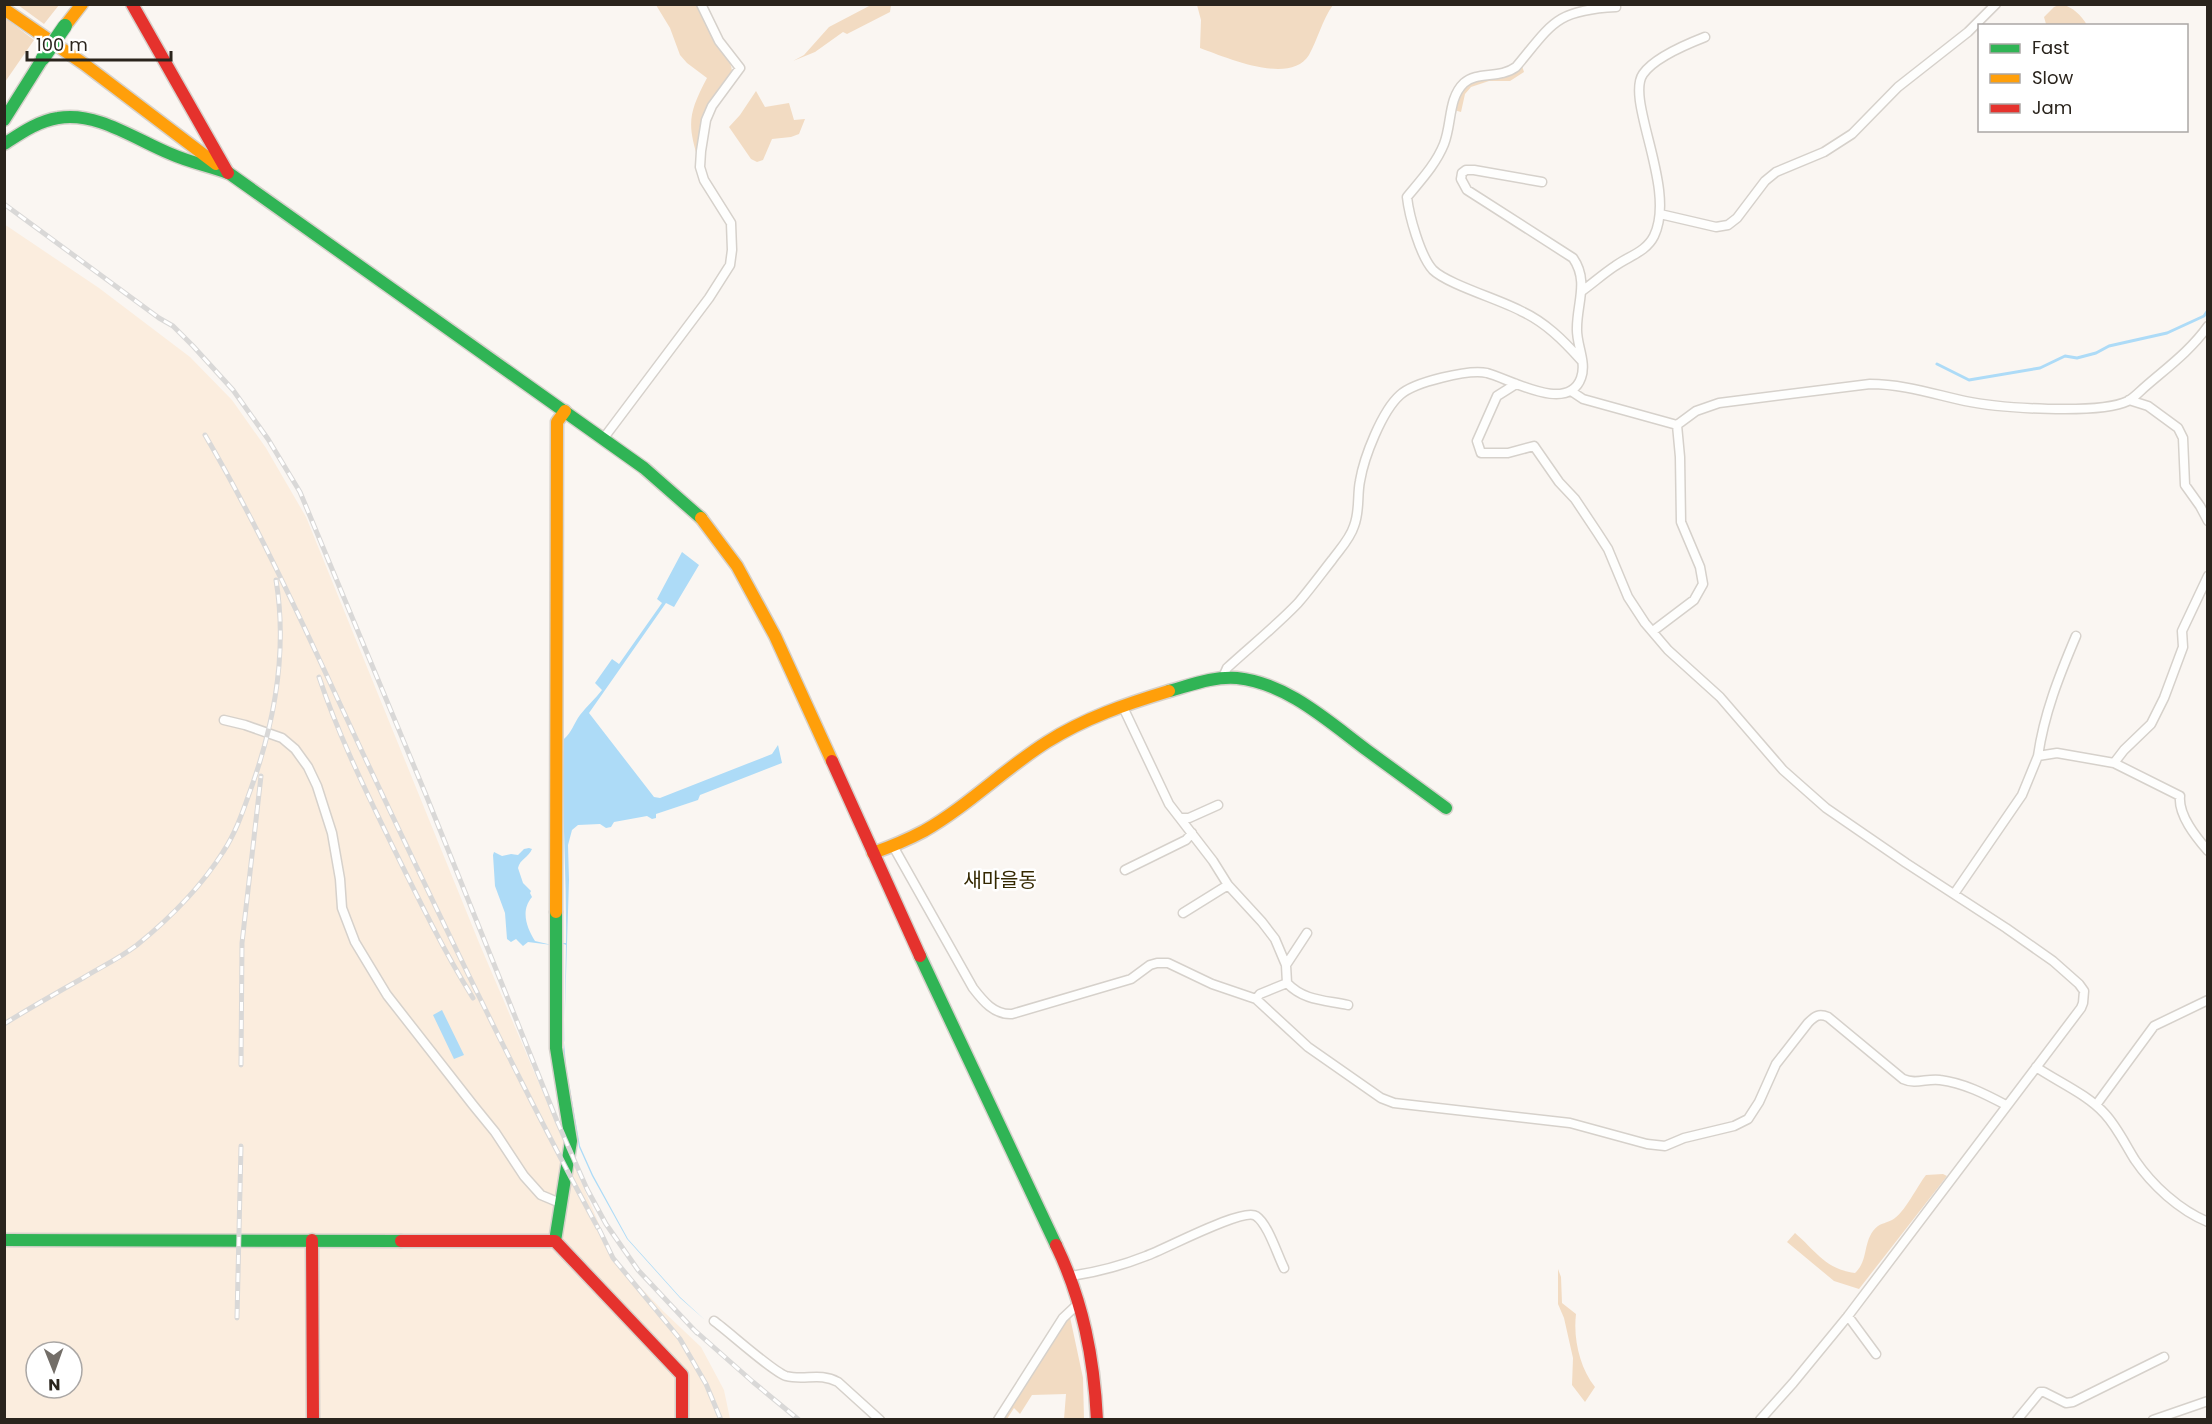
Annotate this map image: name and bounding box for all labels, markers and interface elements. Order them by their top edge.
scale bar [27,24,171,62]
legend [1978,24,2188,132]
text: 100 m [36,32,88,57]
text: Fast [2032,35,2069,60]
text: Slow [2032,65,2074,90]
text: Jam [2032,95,2072,120]
district label: 새마을동 [963,866,1037,894]
north arrow [24,1340,84,1400]
text: N [48,1373,60,1396]

